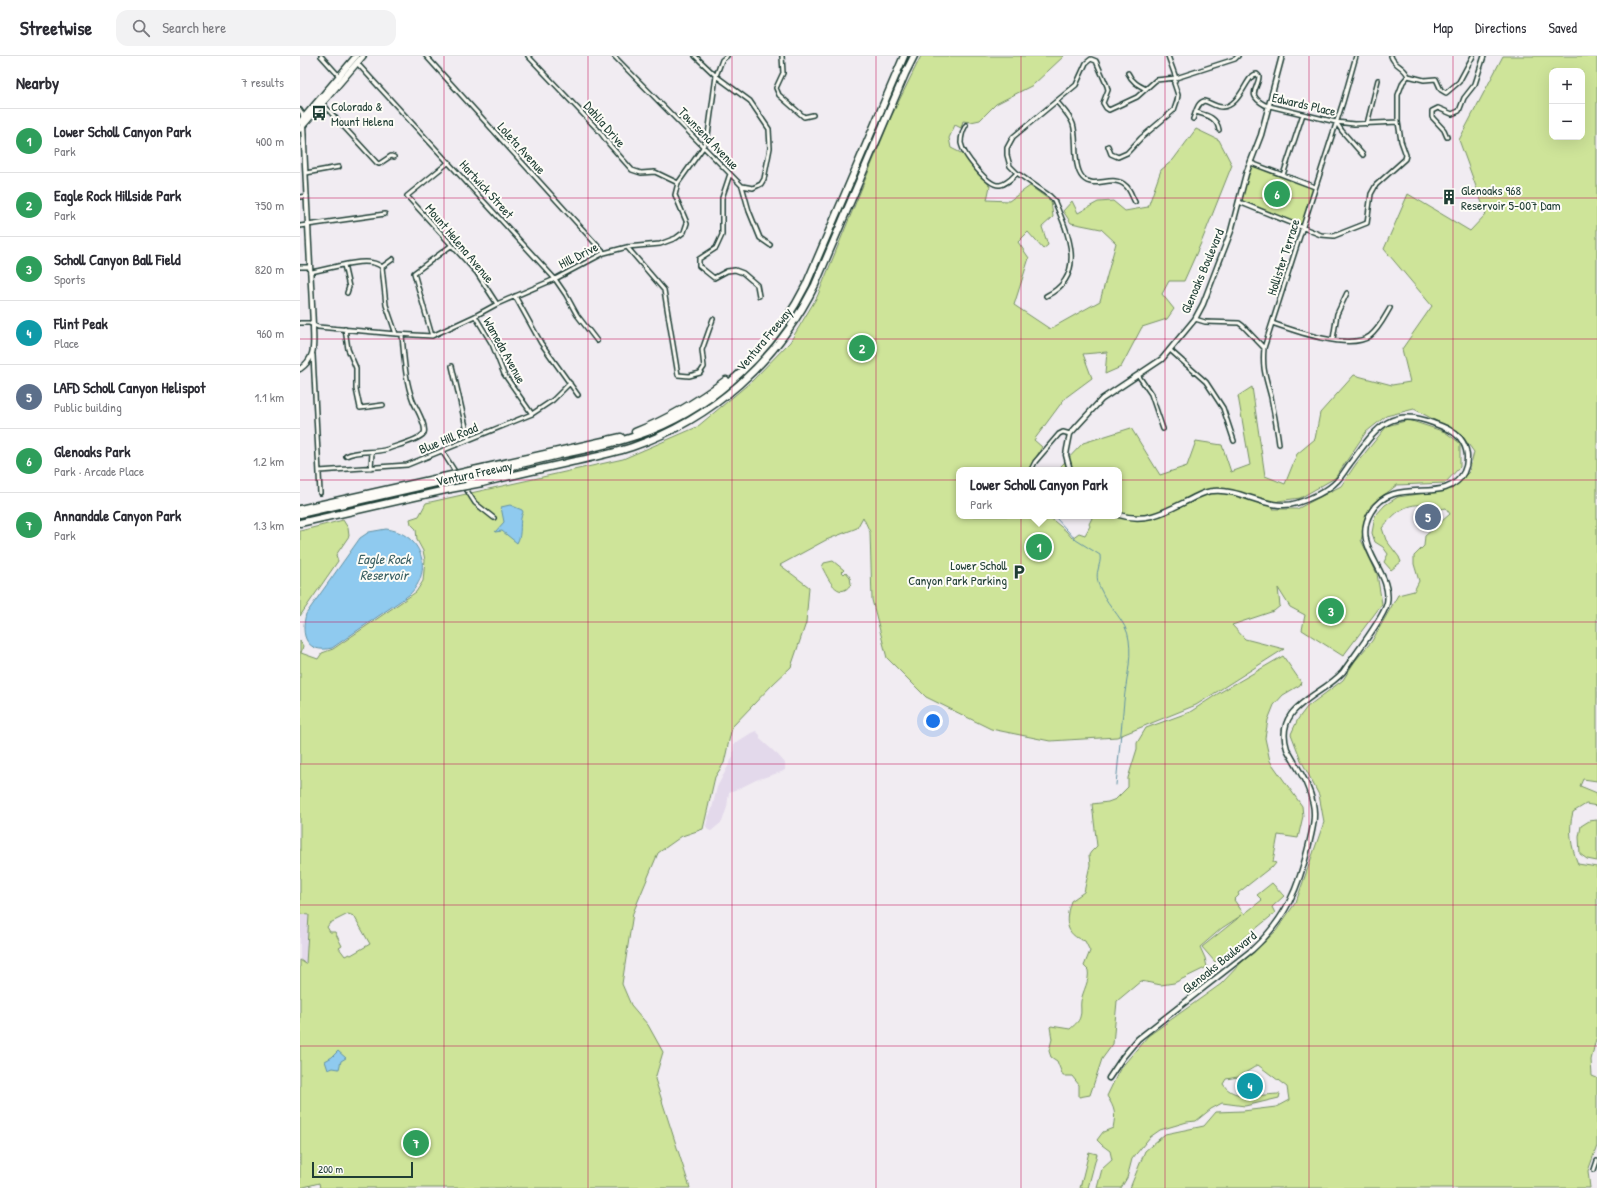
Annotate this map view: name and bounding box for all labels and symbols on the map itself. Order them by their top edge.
street label: Edwards Place [1270,88,1338,120]
place label: Colorado & Mount Helena [331,97,393,130]
street label: Dahlia Drive [580,97,630,151]
street label: Townsend Avenue [675,103,743,173]
bus stop icon: Colorado & Mount Helena [310,104,328,122]
street label: Loleta Avenue [494,118,550,178]
street label: Hartwick Street [456,156,519,223]
pin: 6 [1264,179,1290,209]
place label: Glenoaks 968 Reservoir 5-007 Dam [1461,181,1561,214]
building icon: Glenoaks 968 Reservoir 5-007 Dam [1440,188,1458,206]
street label: Mount Helena Avenue [421,200,499,286]
street label: Hollister Terrace [1262,217,1304,297]
street label: Glenoaks Boulevard [1176,226,1228,316]
street label: Hill Drive [555,237,601,273]
street label: Ventura Freeway [732,303,796,375]
street label: Wameda Avenue [479,314,531,386]
pin: 2 [849,333,875,363]
street label: Blue Hill Road [416,418,480,458]
street label: Ventura Freeway [434,456,514,490]
pin: 5 [1415,502,1441,532]
pin: 1 [1026,532,1052,562]
water label: Eagle Rock Reservoir [357,549,412,584]
place label: Lower Scholl Canyon Park Parking [908,556,1007,589]
parking icon: Lower Scholl Canyon Park Parking [1010,563,1028,581]
pin: 3 [1318,596,1344,626]
your location [923,711,943,731]
street label: Glenoaks Boulevard [1178,927,1260,997]
pin: 4 [1237,1071,1263,1101]
pin: 7 [403,1128,429,1158]
scale bar [312,1160,413,1179]

